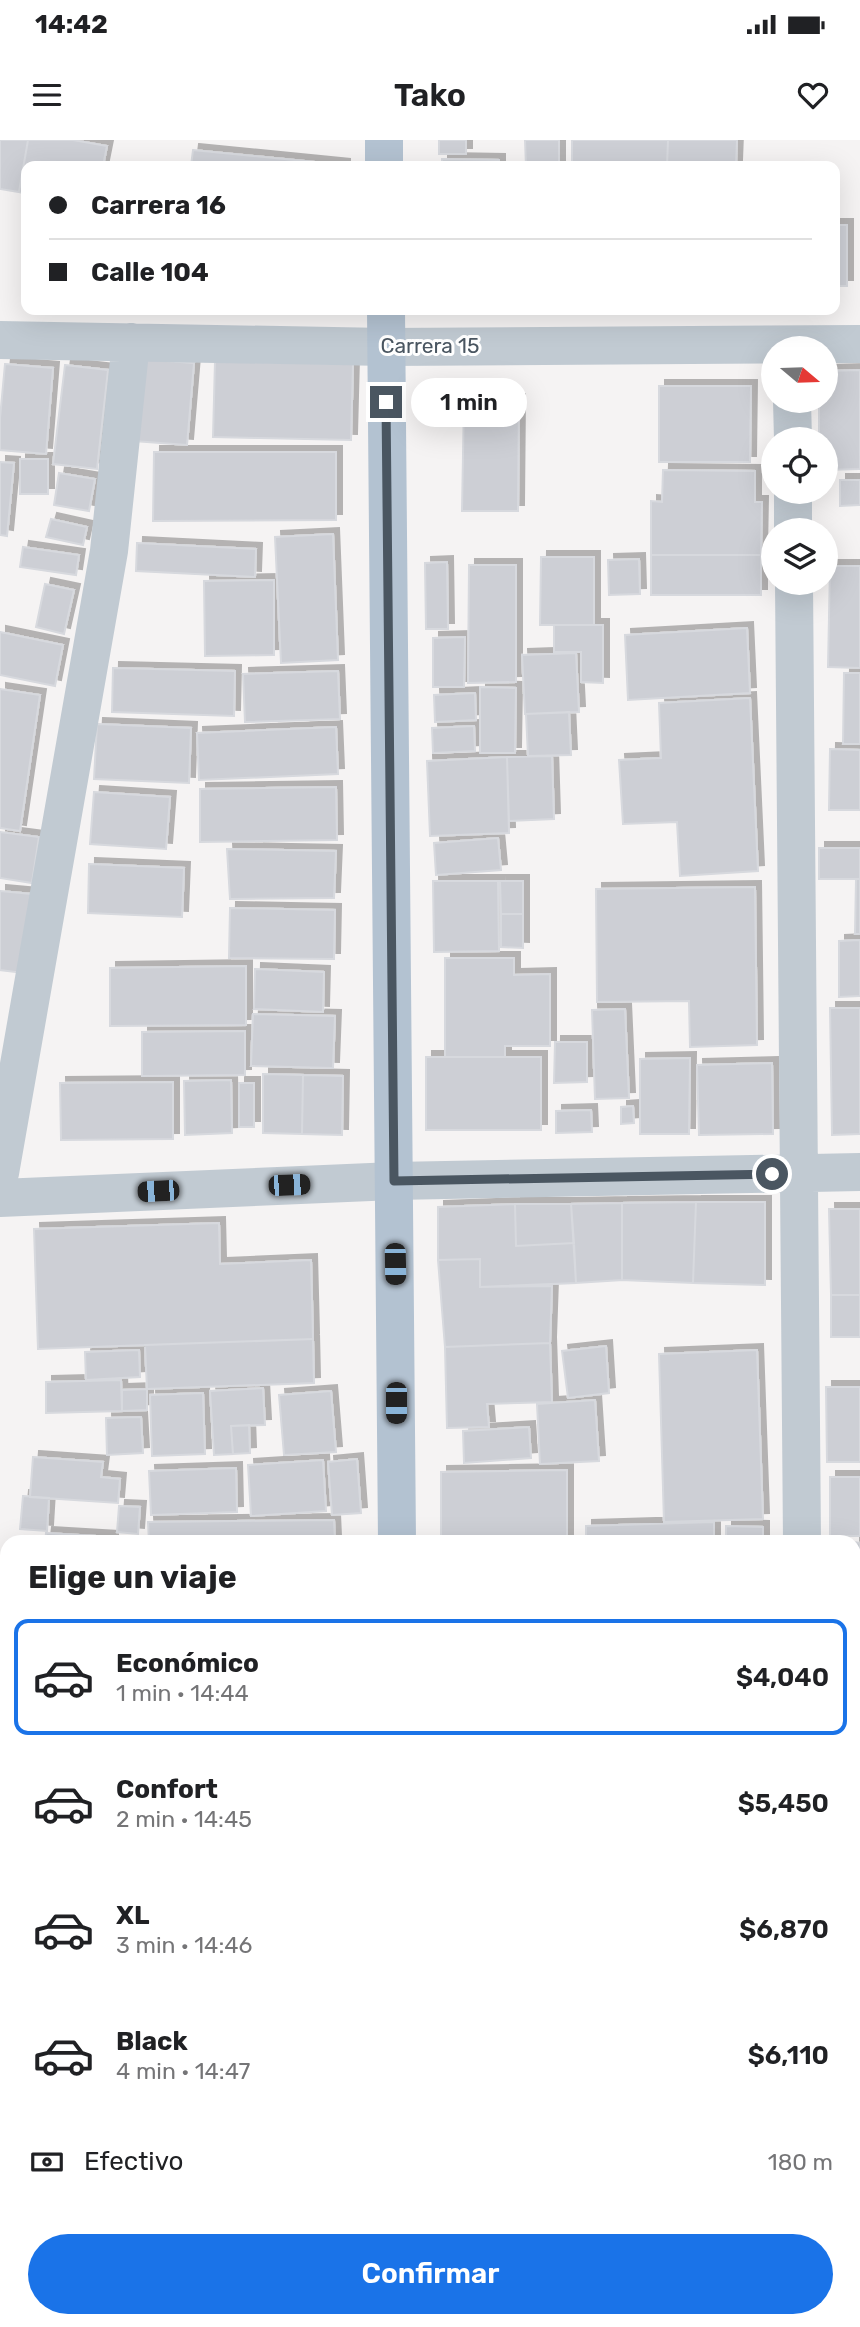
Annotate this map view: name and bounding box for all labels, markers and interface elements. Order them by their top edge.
text: 14:42 [35,9,108,40]
icon: menu [28,76,66,114]
text: Tako [394,76,466,114]
icon: heart [794,76,832,114]
text: Carrera 16 [91,190,226,221]
text: Calle 104 [91,257,209,288]
street label: Carrera 15 [380,333,480,358]
north arrow [761,336,838,413]
map controls [761,336,838,595]
callout: 1 min [410,378,526,426]
route end [370,386,402,418]
text: 1 min [440,388,498,416]
button: locate [761,427,838,504]
button: layers [761,518,838,595]
route start [756,1158,788,1190]
car [268,1174,311,1196]
car [137,1179,180,1203]
car [385,1243,406,1285]
car [386,1382,407,1424]
text: Elige un viaje [28,1558,237,1596]
icon: car [32,1646,95,1709]
text: Económico [116,1648,259,1679]
text: $4,040 [736,1662,829,1693]
text: 1 min · 14:44 [116,1679,249,1707]
icon: car [32,1772,95,1835]
text: Confort [116,1774,218,1805]
text: $5,450 [738,1788,829,1819]
text: 2 min · 14:45 [116,1805,252,1833]
icon: car [32,1898,95,1961]
text: XL [116,1900,149,1931]
text: $6,870 [739,1914,829,1945]
text: 3 min · 14:46 [116,1931,252,1959]
icon: car [32,2024,95,2087]
text: Black [116,2026,188,2057]
text: $6,110 [748,2040,829,2071]
text: 4 min · 14:47 [116,2057,250,2085]
icon: cash [28,2143,66,2181]
text: Efectivo [84,2146,183,2177]
text: 180 m [768,2148,833,2176]
button: Confirmar [28,2234,833,2314]

